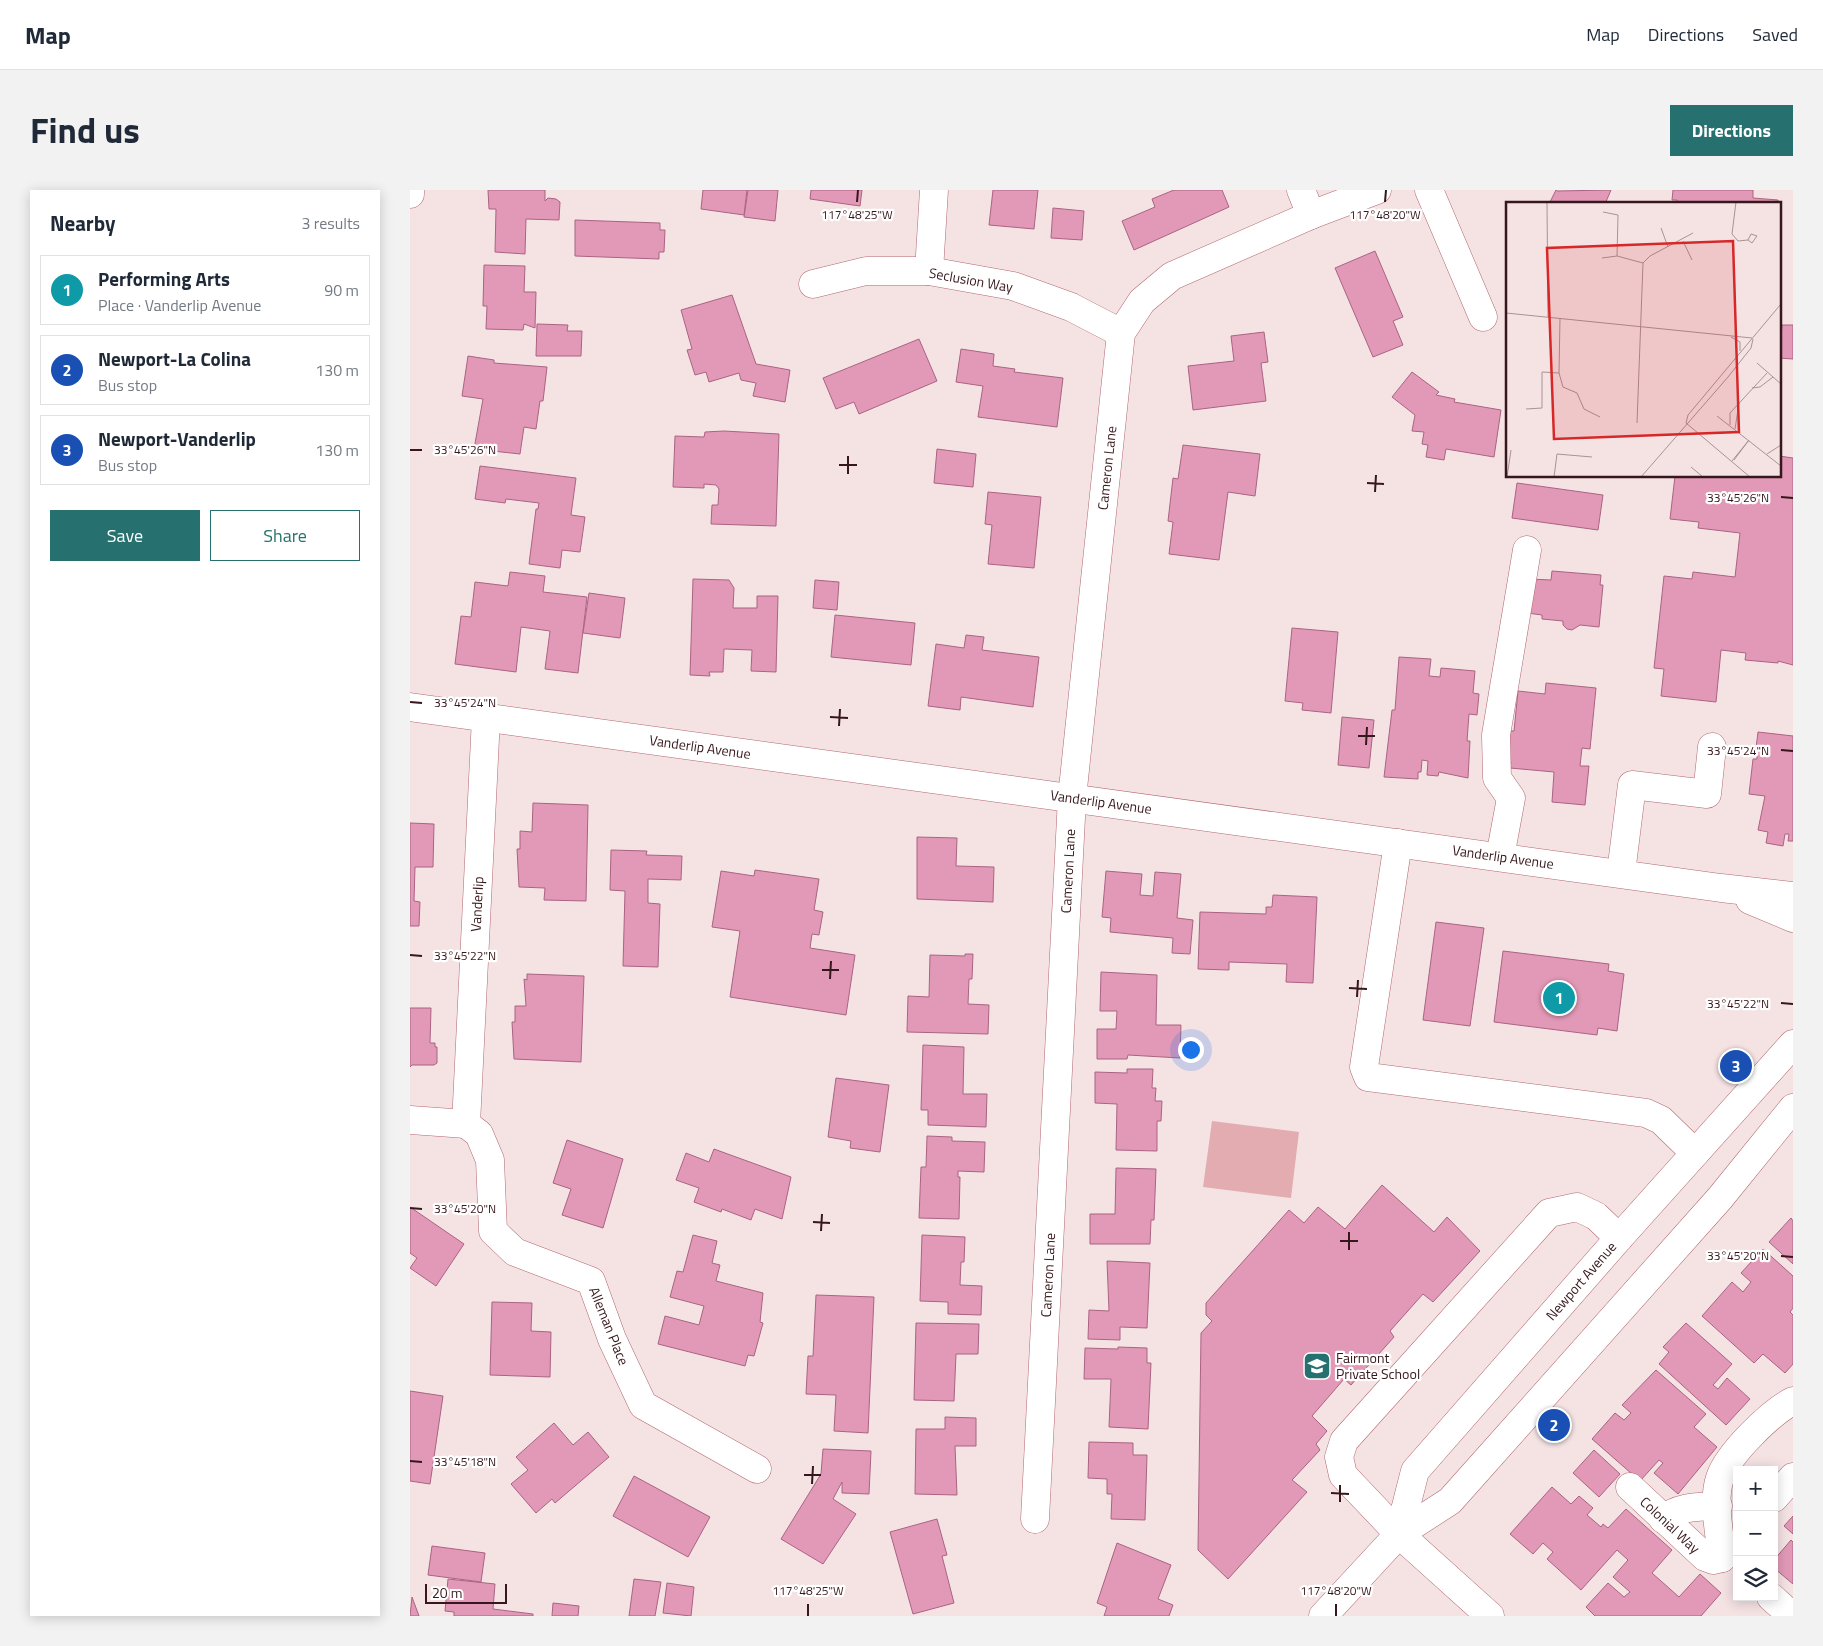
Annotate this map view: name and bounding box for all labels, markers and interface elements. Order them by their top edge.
text: Map [25,17,71,53]
text: Map [1586,21,1620,48]
text: Directions [1648,21,1724,48]
text: Saved [1752,21,1798,48]
text: Find us [30,103,140,157]
button: Directions [1670,105,1793,156]
inset map [1506,202,1780,478]
text: 117°48'25"W [821,205,893,224]
text: 117°48'20"W [1349,205,1421,224]
text: Nearby [50,207,115,239]
text: 3 results [301,211,360,235]
street label: Seclusion Way [927,262,1015,297]
text: Performing Arts [98,264,230,293]
text: 1 [63,278,71,302]
text: 90 m [324,278,359,302]
text: Place · Vanderlip Avenue [98,293,261,317]
text: Newport-La Colina [98,344,251,373]
text: 2 [63,358,71,382]
text: 130 m [315,358,359,382]
text: Bus stop [98,373,157,397]
text: Newport-Vanderlip [98,424,256,453]
street label: Cameron Lane [1092,425,1121,511]
text: 3 [63,438,71,462]
text: 130 m [315,438,359,462]
text: 33°45'26"N [434,440,496,459]
text: Bus stop [98,453,157,477]
text: 33°45'26"N [1707,488,1769,507]
button: Save [50,510,200,561]
button: Share [210,510,360,561]
text: 33°45'24"N [434,693,496,712]
street label: Vanderlip Avenue [648,729,752,764]
text: 33°45'24"N [1707,741,1769,760]
street label: Vanderlip Avenue [1049,784,1153,819]
street label: Cameron Lane [1055,828,1080,914]
street label: Vanderlip Avenue [1451,839,1555,874]
street label: Vanderlip [465,876,488,932]
text: 33°45'22"N [434,946,496,965]
pin: 1 [1543,979,1575,1017]
text: 33°45'22"N [1707,994,1769,1013]
your location [1178,1037,1204,1063]
pin: 3 [1720,1047,1752,1085]
text: 33°45'20"N [434,1199,496,1218]
street label: Cameron Lane [1035,1232,1060,1318]
street label: Newport Avenue [1540,1237,1621,1325]
text: 33°45'20"N [1707,1246,1769,1265]
street label: Alleman Place [584,1283,635,1368]
place label: Fairmont Private School [1336,1347,1420,1384]
school or university icon: Fairmont Private School [1302,1351,1332,1381]
pin: 2 [1538,1406,1570,1444]
text: 33°45'18"N [434,1452,496,1471]
map controls [1733,1466,1778,1601]
button: + [1733,1466,1778,1511]
street label: Colonial Way [1636,1491,1705,1558]
button: − [1733,1511,1778,1556]
button: layers [1733,1556,1778,1601]
scale bar [425,1581,508,1604]
text: 117°48'25"W [772,1581,844,1600]
text: 117°48'20"W [1300,1581,1372,1600]
text: 20 m [432,1582,462,1603]

